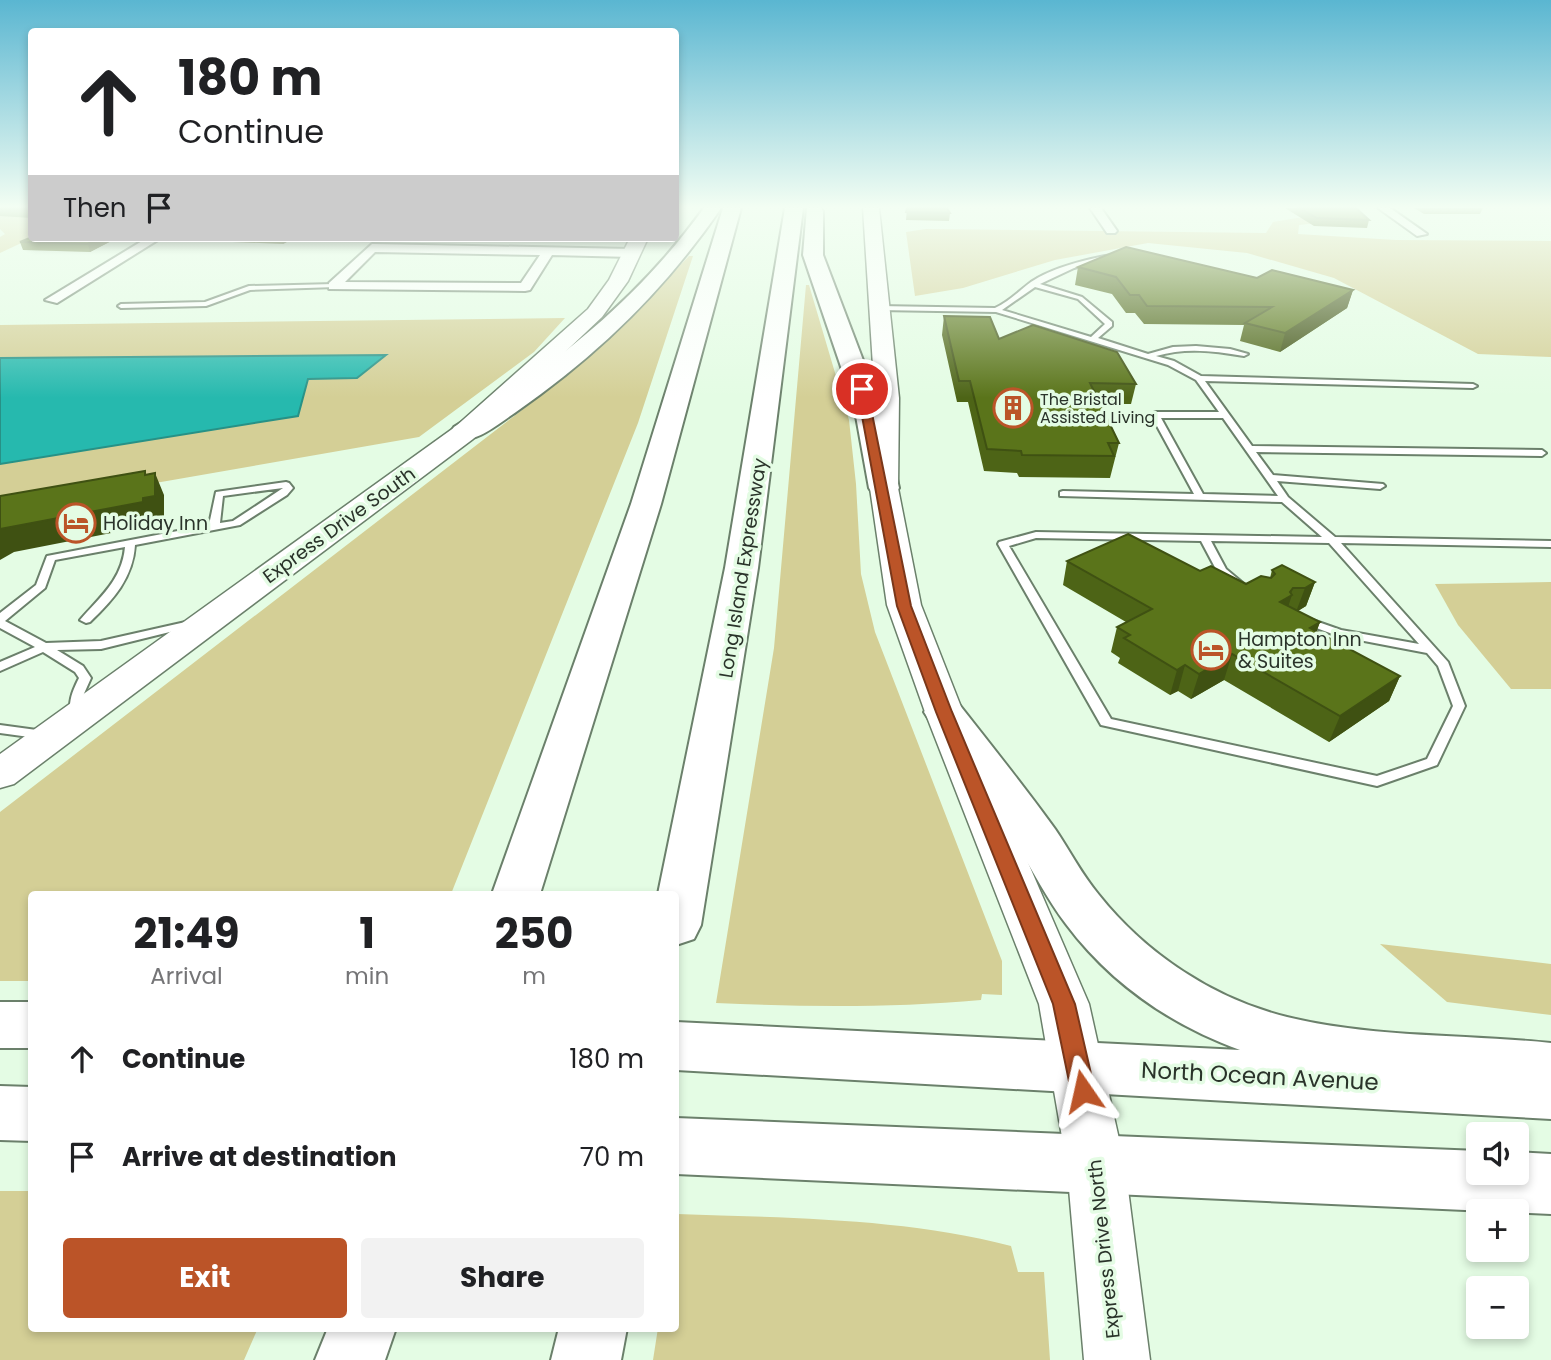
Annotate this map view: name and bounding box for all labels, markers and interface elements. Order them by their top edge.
text: 180 m [178,44,322,112]
icon: ahead [63,56,154,147]
text: Continue [178,109,324,154]
icon: arrive [140,189,178,227]
text: Then [63,190,126,226]
pin [832,359,892,419]
icon: arrive [843,370,881,408]
building icon: The Bristal Assisted Living [992,387,1034,429]
place label: The Bristal Assisted Living [1040,388,1155,429]
street label: Long Island Expressway [712,456,774,680]
street label: Express Drive South [257,460,421,590]
hotel icon: Holiday Inn [55,502,97,544]
place label: Holiday Inn [103,510,208,537]
place label: Hampton Inn & Suites [1238,626,1362,675]
hotel icon: Hampton Inn & Suites [1190,629,1232,671]
text: 21:49 [134,904,240,963]
text: 1 [359,904,375,963]
text: 250 [495,904,573,963]
text: Arrival [150,960,223,992]
text: min [345,960,389,992]
text: m [522,960,546,992]
icon: ahead [63,1040,101,1078]
text: Continue [122,1041,245,1077]
text: 180 m [569,1041,644,1077]
position arrow [1046,1054,1120,1128]
street label: North Ocean Avenue [1140,1054,1380,1098]
map controls [1466,1122,1529,1339]
button: sound [1466,1122,1529,1185]
icon: arrive [63,1138,101,1176]
text: Arrive at destination [122,1139,397,1175]
text: 70 m [580,1139,644,1175]
street label: Express Drive North [1081,1158,1127,1340]
button: + [1466,1199,1529,1262]
button: Exit [63,1238,347,1318]
button: Share [361,1238,644,1318]
button: − [1466,1276,1529,1339]

